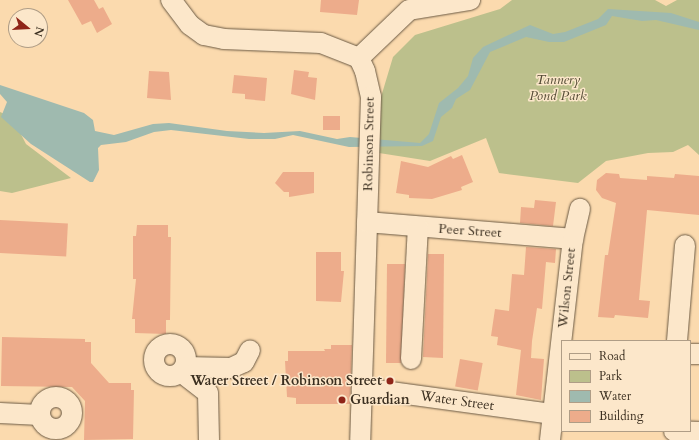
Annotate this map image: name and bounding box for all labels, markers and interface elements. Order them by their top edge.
north arrow [8,8,48,48]
text: N [30,25,48,38]
park label: Tannery Pond Park [529,72,587,104]
street label: Robinson Street [360,97,378,191]
street label: Peer Street [438,220,502,242]
street label: Wilson Street [554,247,580,329]
legend [561,340,691,432]
text: Road [599,348,625,364]
text: Park [599,368,622,384]
place label: Water Street / Robinson Street [190,373,382,389]
marker: Water Street / Robinson Street [385,376,395,386]
street label: Water Street [419,387,495,415]
text: Water [599,388,631,404]
place label: Guardian [350,392,410,408]
marker: Guardian [337,395,347,405]
text: Building [599,408,643,424]

